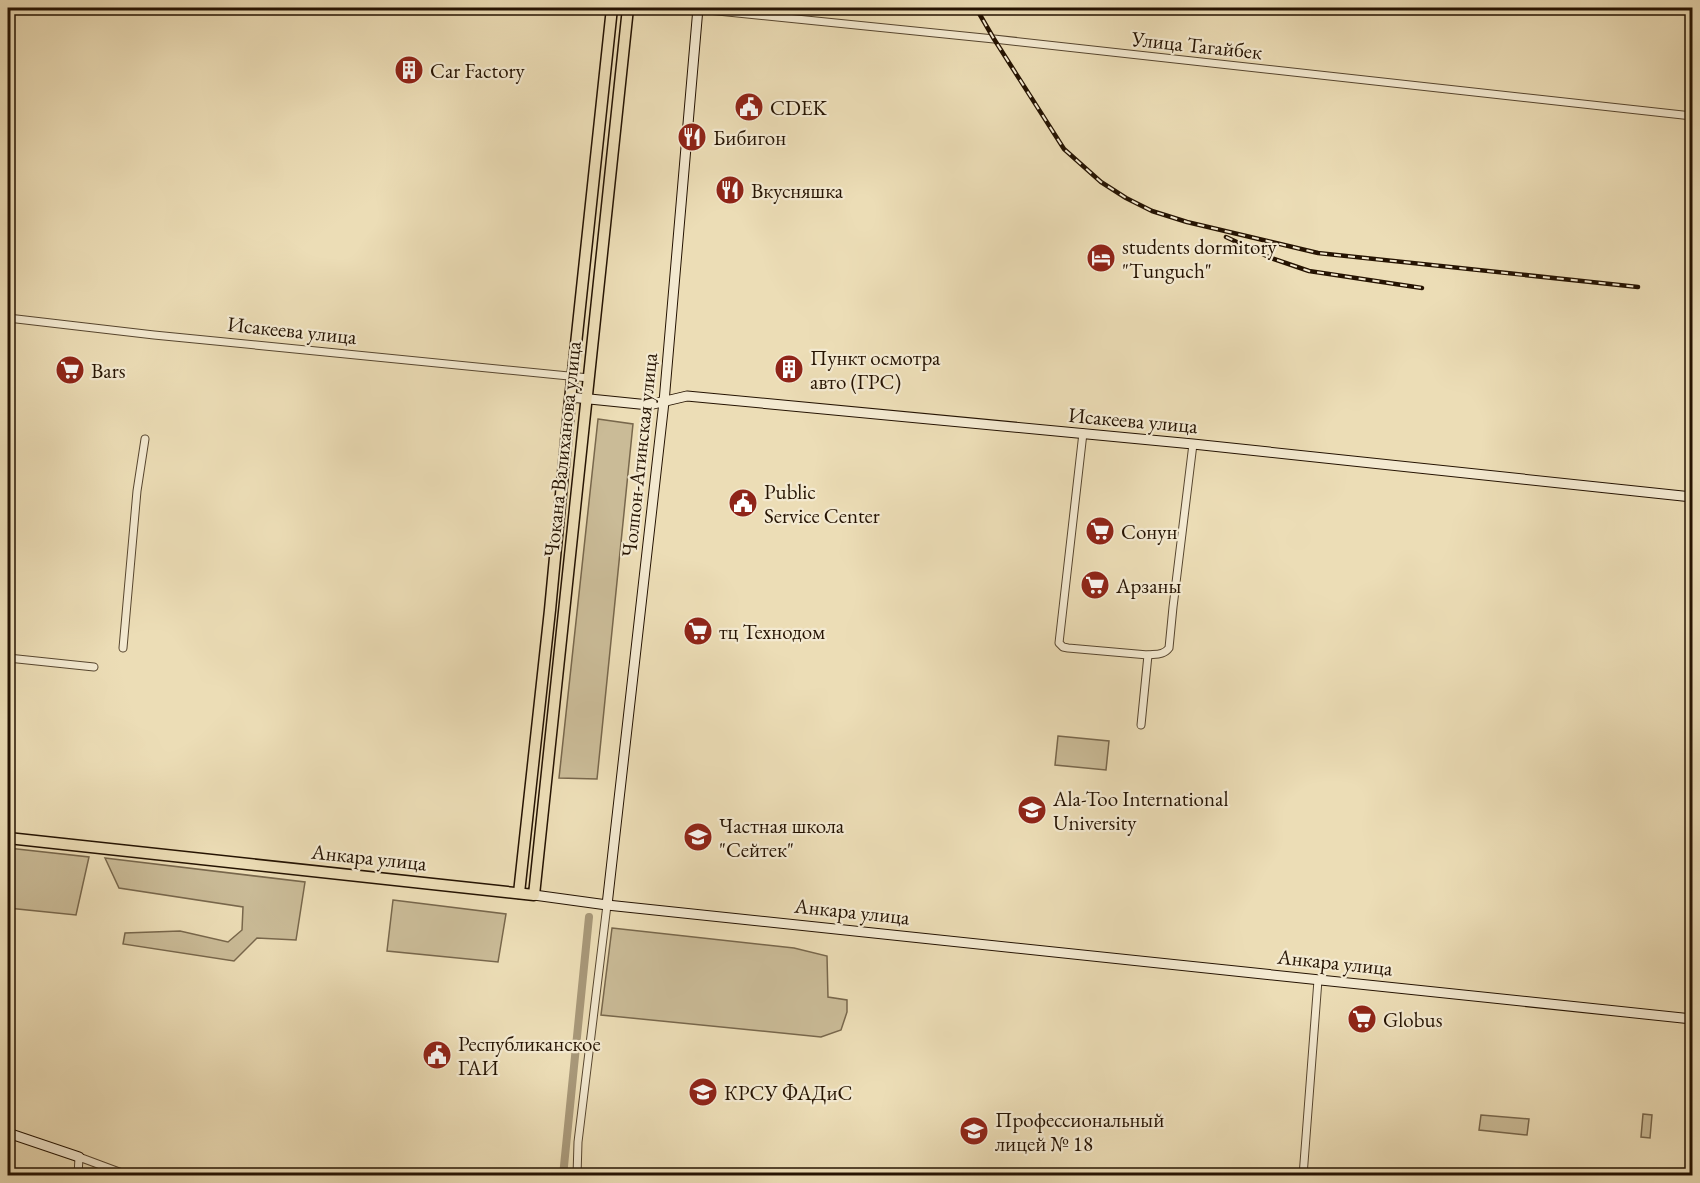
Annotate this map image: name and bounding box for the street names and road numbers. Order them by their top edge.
street label: Улица Тагайбек [1129,25,1264,65]
street label: Исакеева улица [226,310,359,350]
street label: Чокана Валиханова улица [537,339,587,558]
street label: Чолпон-Атинская улица [615,351,663,558]
street label: Исакеева улица [1067,401,1199,439]
street label: Анкара улица [309,837,429,877]
street label: Анкара улица [792,891,912,931]
street label: Анкара улица [1275,942,1395,982]

